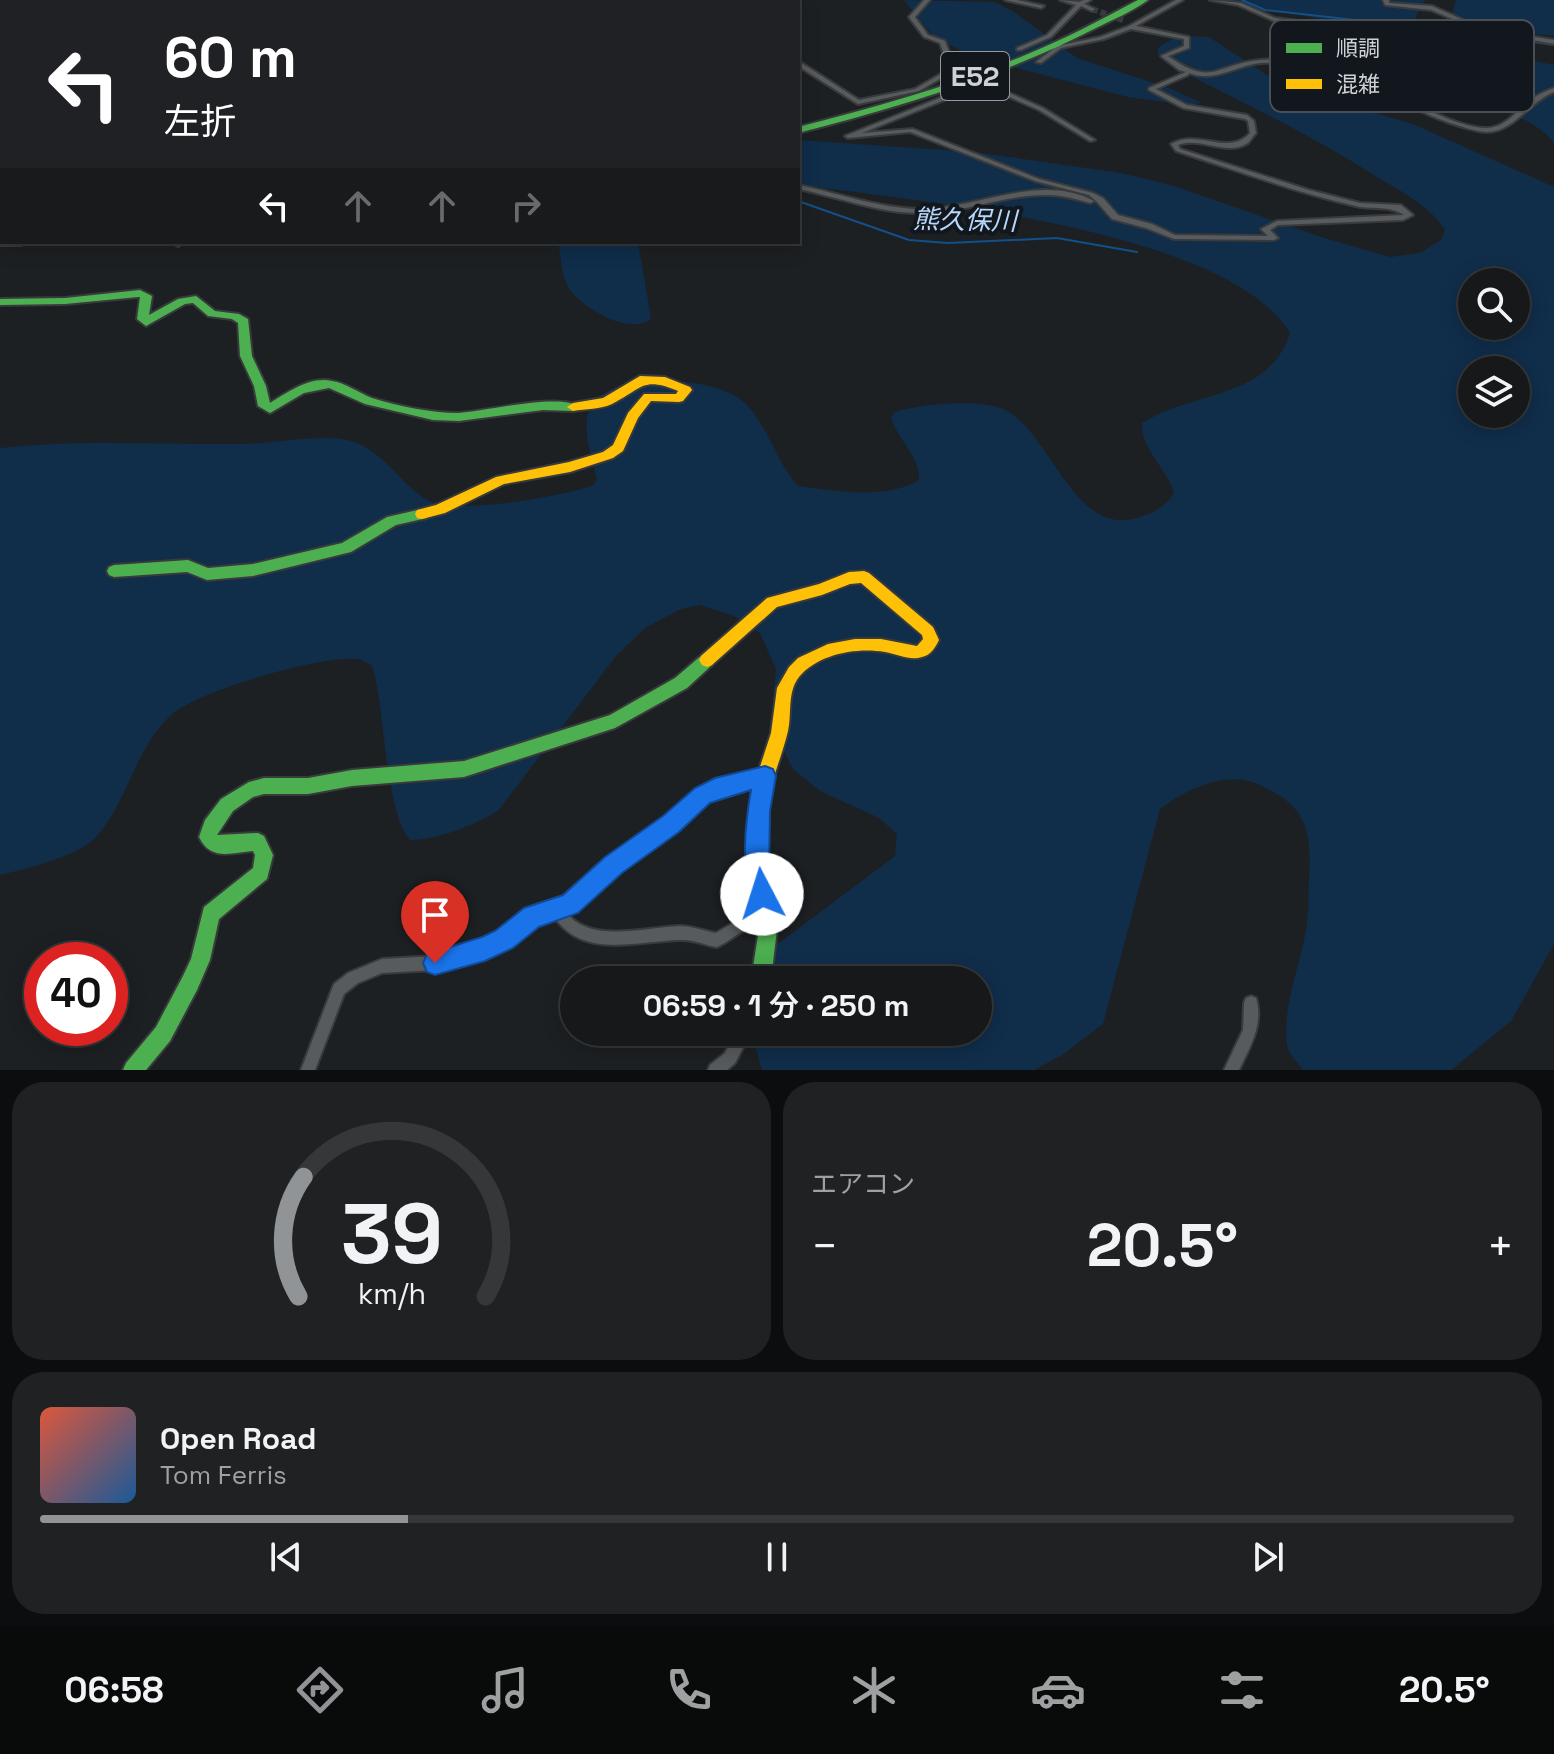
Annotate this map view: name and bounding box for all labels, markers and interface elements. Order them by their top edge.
legend [1270,20,1534,112]
text: 60 m [164,22,297,93]
icon: left [32,32,136,136]
text: 順調 [1336,34,1380,62]
road number: E52 [941,52,1009,100]
text: 混雑 [1336,70,1380,98]
text: 左折 [164,99,236,145]
icon: left [252,184,296,228]
icon: ahead [336,184,380,228]
icon: ahead [420,184,464,228]
icon: right [504,184,548,228]
water label: 熊久保川 [913,202,1020,238]
map controls [1458,268,1530,428]
button: search [1458,268,1530,340]
button: layers [1458,356,1530,428]
position arrow [720,852,804,936]
pin [401,881,469,963]
icon: arrive [413,893,457,937]
speed limit sign: 40 [24,942,128,1046]
text: 06:59 · 1 分 · 250 m [643,986,909,1025]
text: エアコン [811,1167,915,1201]
text: 39 [341,1181,443,1287]
text: 20.5° [1087,1207,1238,1284]
text: − [811,1218,838,1274]
text: + [1487,1218,1514,1274]
text: km/h [357,1276,426,1312]
text: Open Road [160,1419,316,1458]
text: Tom Ferris [160,1458,287,1492]
icon: previous [264,1535,308,1579]
icon: pause [755,1535,799,1579]
icon: next [1246,1535,1290,1579]
icon: directions [292,1662,348,1718]
icon: music [477,1662,533,1718]
icon: phone [661,1662,717,1718]
icon: climate [846,1662,902,1718]
icon: car [1030,1662,1086,1718]
icon: filters [1214,1662,1270,1718]
text: 06:58 [64,1667,164,1713]
text: 20.5° [1399,1667,1490,1713]

